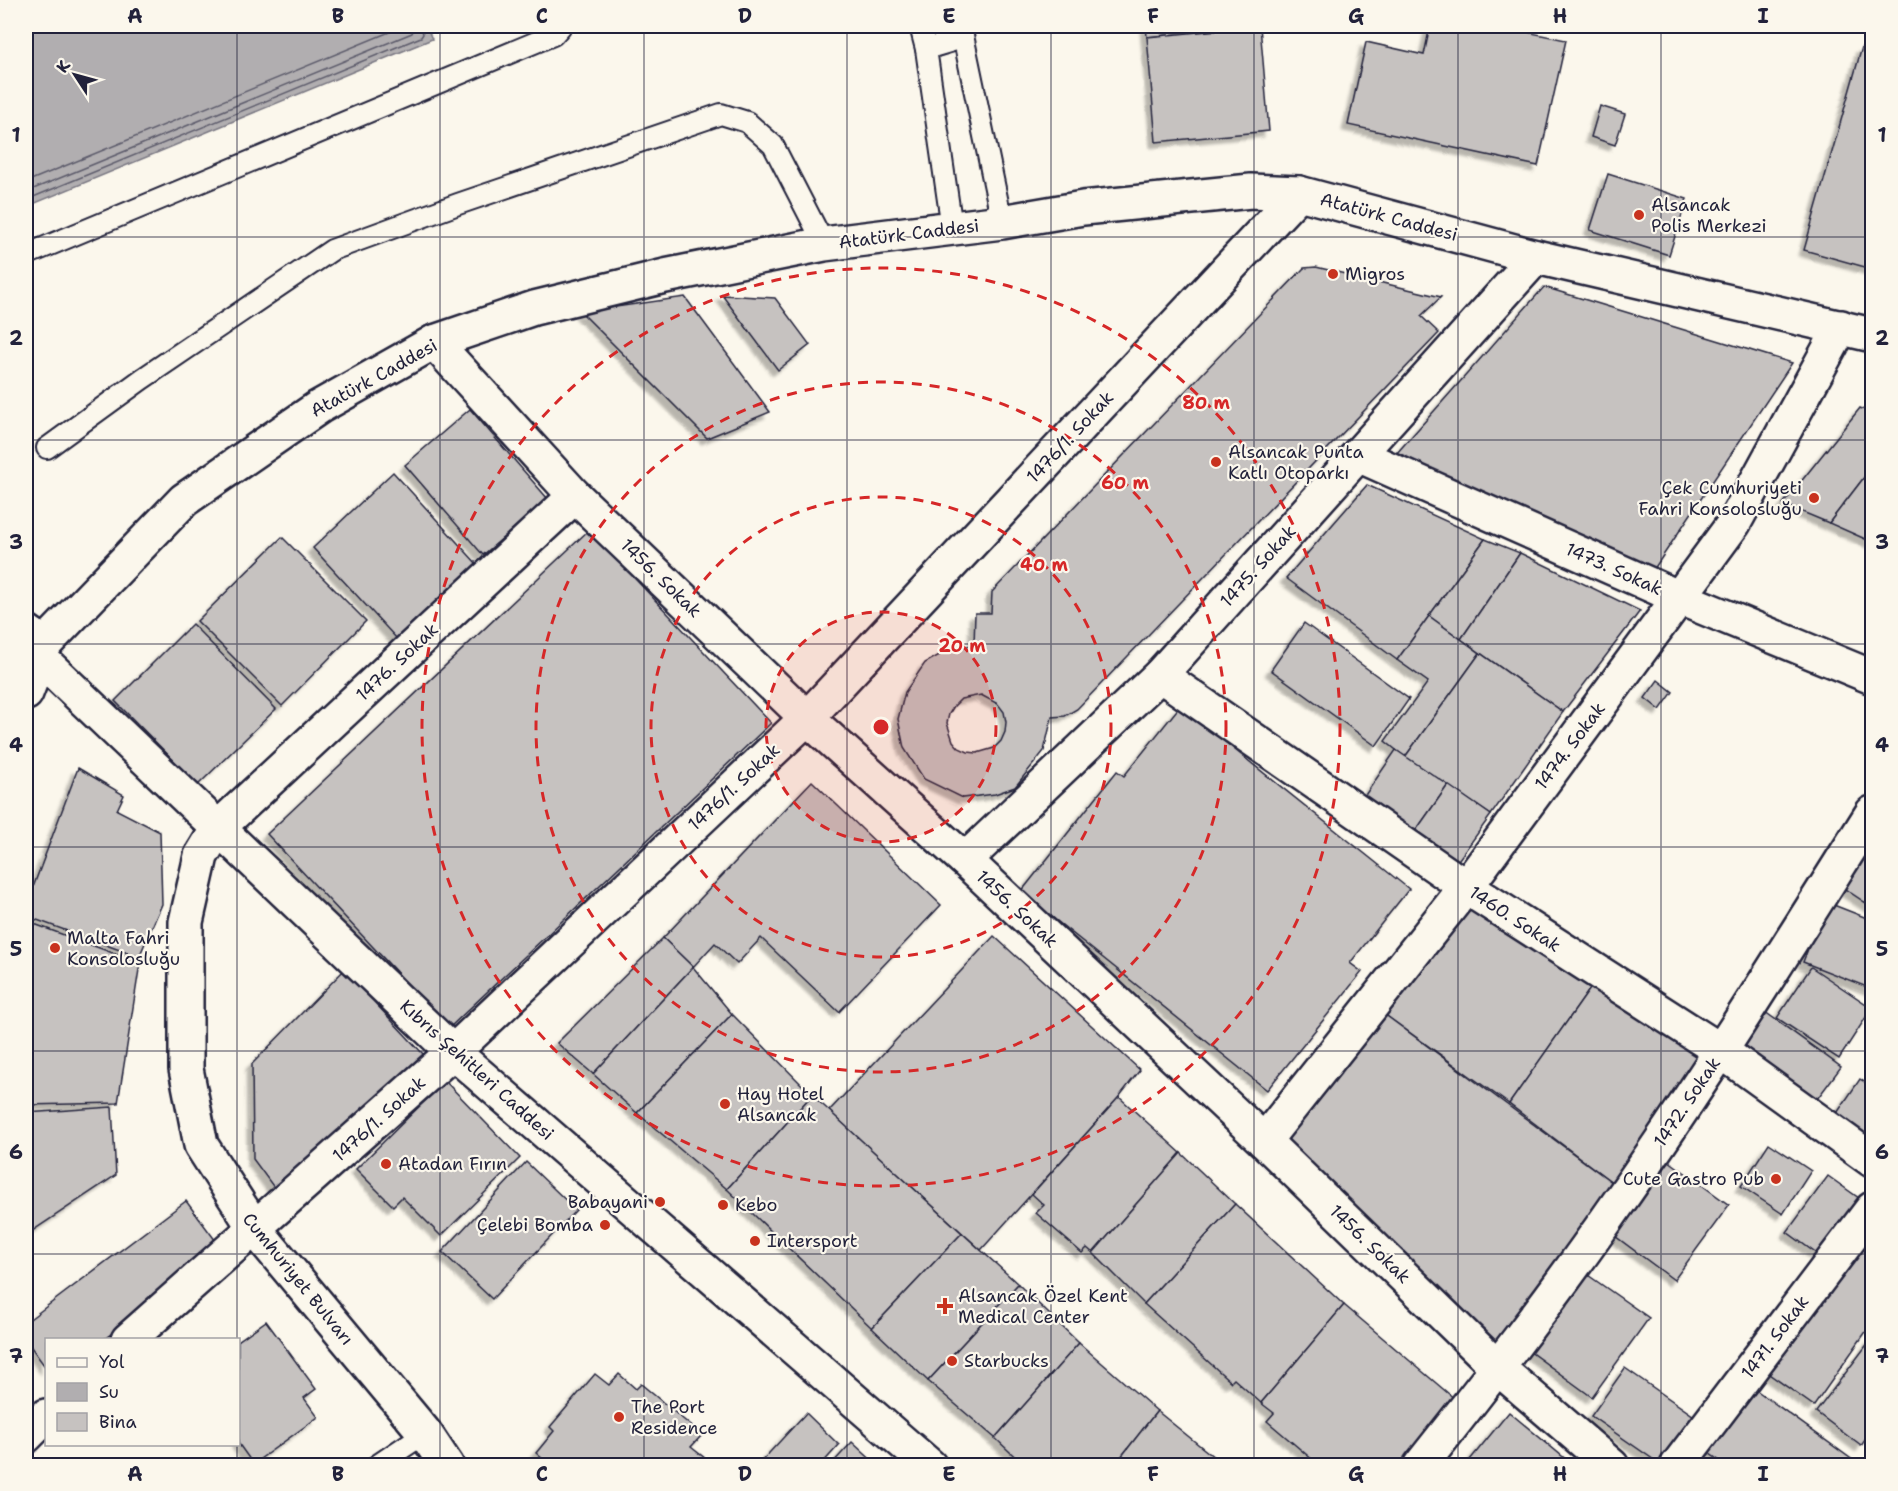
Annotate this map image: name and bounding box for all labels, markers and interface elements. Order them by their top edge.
text: A [127,3,143,29]
text: B [332,3,344,29]
text: C [536,3,548,29]
text: D [738,3,752,29]
text: E [942,3,956,29]
text: F [1147,3,1159,29]
text: G [1348,3,1364,29]
text: H [1553,3,1567,29]
text: I [1757,3,1769,29]
north arrow [45,45,105,105]
text: K [52,56,75,77]
text: 1 [11,122,21,148]
text: 1 [1877,122,1887,148]
street label: Atatürk Caddesi [1318,187,1460,247]
place label: Alsancak Polis Merkezi [1651,193,1767,238]
marker: Alsancak Polis Merkezi [1632,208,1646,222]
street label: Atatürk Caddesi [837,213,981,255]
place label: Migros [1345,262,1405,286]
marker: Migros [1326,267,1340,281]
text: 2 [9,325,23,351]
text: 2 [1875,325,1889,351]
street label: Atatürk Caddesi [306,333,442,423]
street label: 1476/1. Sokak [1021,386,1119,488]
text: 80 m [1182,391,1230,415]
place label: Alsancak Punta Katlı Otoparkı [1228,440,1364,485]
marker: Alsancak Punta Katlı Otoparkı [1209,455,1223,469]
text: 60 m [1101,471,1149,495]
place label: Çek Cumhuriyeti Fahri Konsolosluğu [1638,476,1802,521]
marker: Çek Cumhuriyeti Fahri Konsolosluğu [1807,491,1821,505]
street label: 1475. Sokak [1215,520,1301,612]
text: 3 [9,529,23,555]
text: 3 [1875,529,1889,555]
street label: 1456. Sokak [615,533,707,623]
street label: 1473. Sokak [1562,537,1666,601]
text: 40 m [1020,553,1068,577]
street label: 1476. Sokak [351,618,443,706]
text: 20 m [938,634,986,658]
street label: 1474. Sokak [1529,697,1611,795]
centre of rings [871,717,891,737]
text: 4 [9,732,23,758]
text: 4 [1875,732,1889,758]
street label: 1476/1. Sokak [683,738,785,836]
street label: 1456. Sokak [971,865,1063,953]
street label: 1460. Sokak [1464,880,1566,958]
place label: Malta Fahri Konsolosluğu [67,926,180,971]
text: 5 [10,936,22,962]
text: 5 [1876,936,1888,962]
marker: Malta Fahri Konsolosluğu [48,941,62,955]
street label: Kıbrıs Şehitleri Caddesi [395,994,559,1146]
street label: 1472. Sokak [1648,1052,1726,1152]
street label: 1476/1. Sokak [327,1071,431,1167]
place label: Hay Hotel Alsancak [737,1082,825,1127]
marker: Hay Hotel Alsancak [718,1097,732,1111]
text: 6 [9,1139,23,1165]
text: 6 [1875,1139,1889,1165]
place label: Atadan Fırın [398,1152,507,1176]
marker: Atadan Fırın [379,1157,393,1171]
place label: Cute Gastro Pub [1623,1167,1764,1191]
marker: Cute Gastro Pub [1769,1172,1783,1186]
place label: Babayani [568,1190,648,1214]
place label: Kebo [735,1193,777,1217]
marker: Babayani [653,1195,667,1209]
marker: Kebo [716,1198,730,1212]
street label: 1456. Sokak [1324,1199,1416,1289]
street label: Cumhuriyet Bulvarı [237,1208,359,1350]
place label: Çelebi Bomba [477,1213,593,1237]
marker: Çelebi Bomba [598,1218,612,1232]
place label: Intersport [767,1229,858,1253]
marker: Intersport [748,1234,762,1248]
place label: Alsancak Özel Kent Medical Center [958,1284,1128,1329]
street label: 1471. Sokak [1736,1290,1814,1384]
marker: Alsancak Özel Kent Medical Center [936,1297,954,1315]
legend [45,1338,240,1446]
text: 7 [9,1343,23,1369]
text: 7 [1875,1343,1889,1369]
place label: Starbucks [964,1349,1049,1373]
text: Yol [99,1350,125,1374]
marker: Starbucks [945,1354,959,1368]
text: Su [99,1380,119,1404]
place label: The Port Residence [631,1395,717,1440]
text: Bina [99,1410,137,1434]
marker: The Port Residence [612,1410,626,1424]
text: A [127,1461,143,1487]
text: B [332,1461,344,1487]
text: C [536,1461,548,1487]
text: D [738,1461,752,1487]
text: E [942,1461,956,1487]
text: F [1147,1461,1159,1487]
text: G [1348,1461,1364,1487]
text: H [1553,1461,1567,1487]
text: I [1757,1461,1769,1487]

